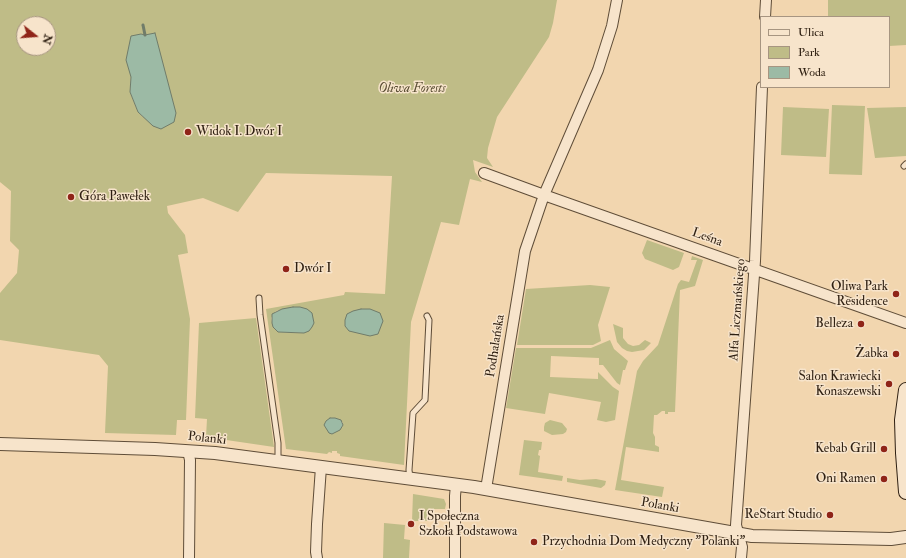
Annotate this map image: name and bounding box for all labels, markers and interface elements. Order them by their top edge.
north arrow [16,16,56,56]
legend [760,16,890,88]
text: Ulica [798,25,824,40]
text: N [39,33,55,46]
text: Park [798,45,820,60]
text: Woda [798,65,826,80]
park label: Oliwa Forests [378,81,446,97]
place label: Widok I. Dwór I [196,124,282,140]
marker: Widok I. Dwór I [183,127,193,137]
place label: Góra Pawełek [79,189,150,205]
marker: Góra Pawełek [66,192,76,202]
street label: Leśna [690,225,724,251]
street label: Alfa Liczmańskiego [727,258,749,362]
place label: Dwór I [294,261,332,277]
marker: Dwór I [281,264,291,274]
place label: Oliwa Park Residence [831,279,888,310]
marker: Oliwa Park Residence [891,289,901,299]
street label: Podhalańska [483,313,509,379]
place label: Belleza [815,316,853,332]
marker: Belleza [856,319,866,329]
place label: Żabka [855,346,888,362]
marker: Żabka [891,349,901,359]
place label: Salon Krawiecki Konaszewski [799,369,881,400]
marker: Salon Krawiecki Konaszewski [884,379,894,389]
street label: Polanki [187,429,227,449]
place label: Kebab Grill [815,441,876,457]
marker: Kebab Grill [879,444,889,454]
place label: Oni Ramen [816,471,876,487]
marker: Oni Ramen [879,474,889,484]
street label: Polanki [640,495,680,517]
place label: ReStart Studio [745,507,822,523]
place label: I Społeczna Szkoła Podstawowa [419,509,517,540]
marker: ReStart Studio [825,510,835,520]
marker: I Społeczna Szkoła Podstawowa [406,519,416,529]
place label: Przychodnia Dom Medyczny "Polanki" [542,534,745,550]
marker: Przychodnia Dom Medyczny "Polanki" [529,537,539,547]

